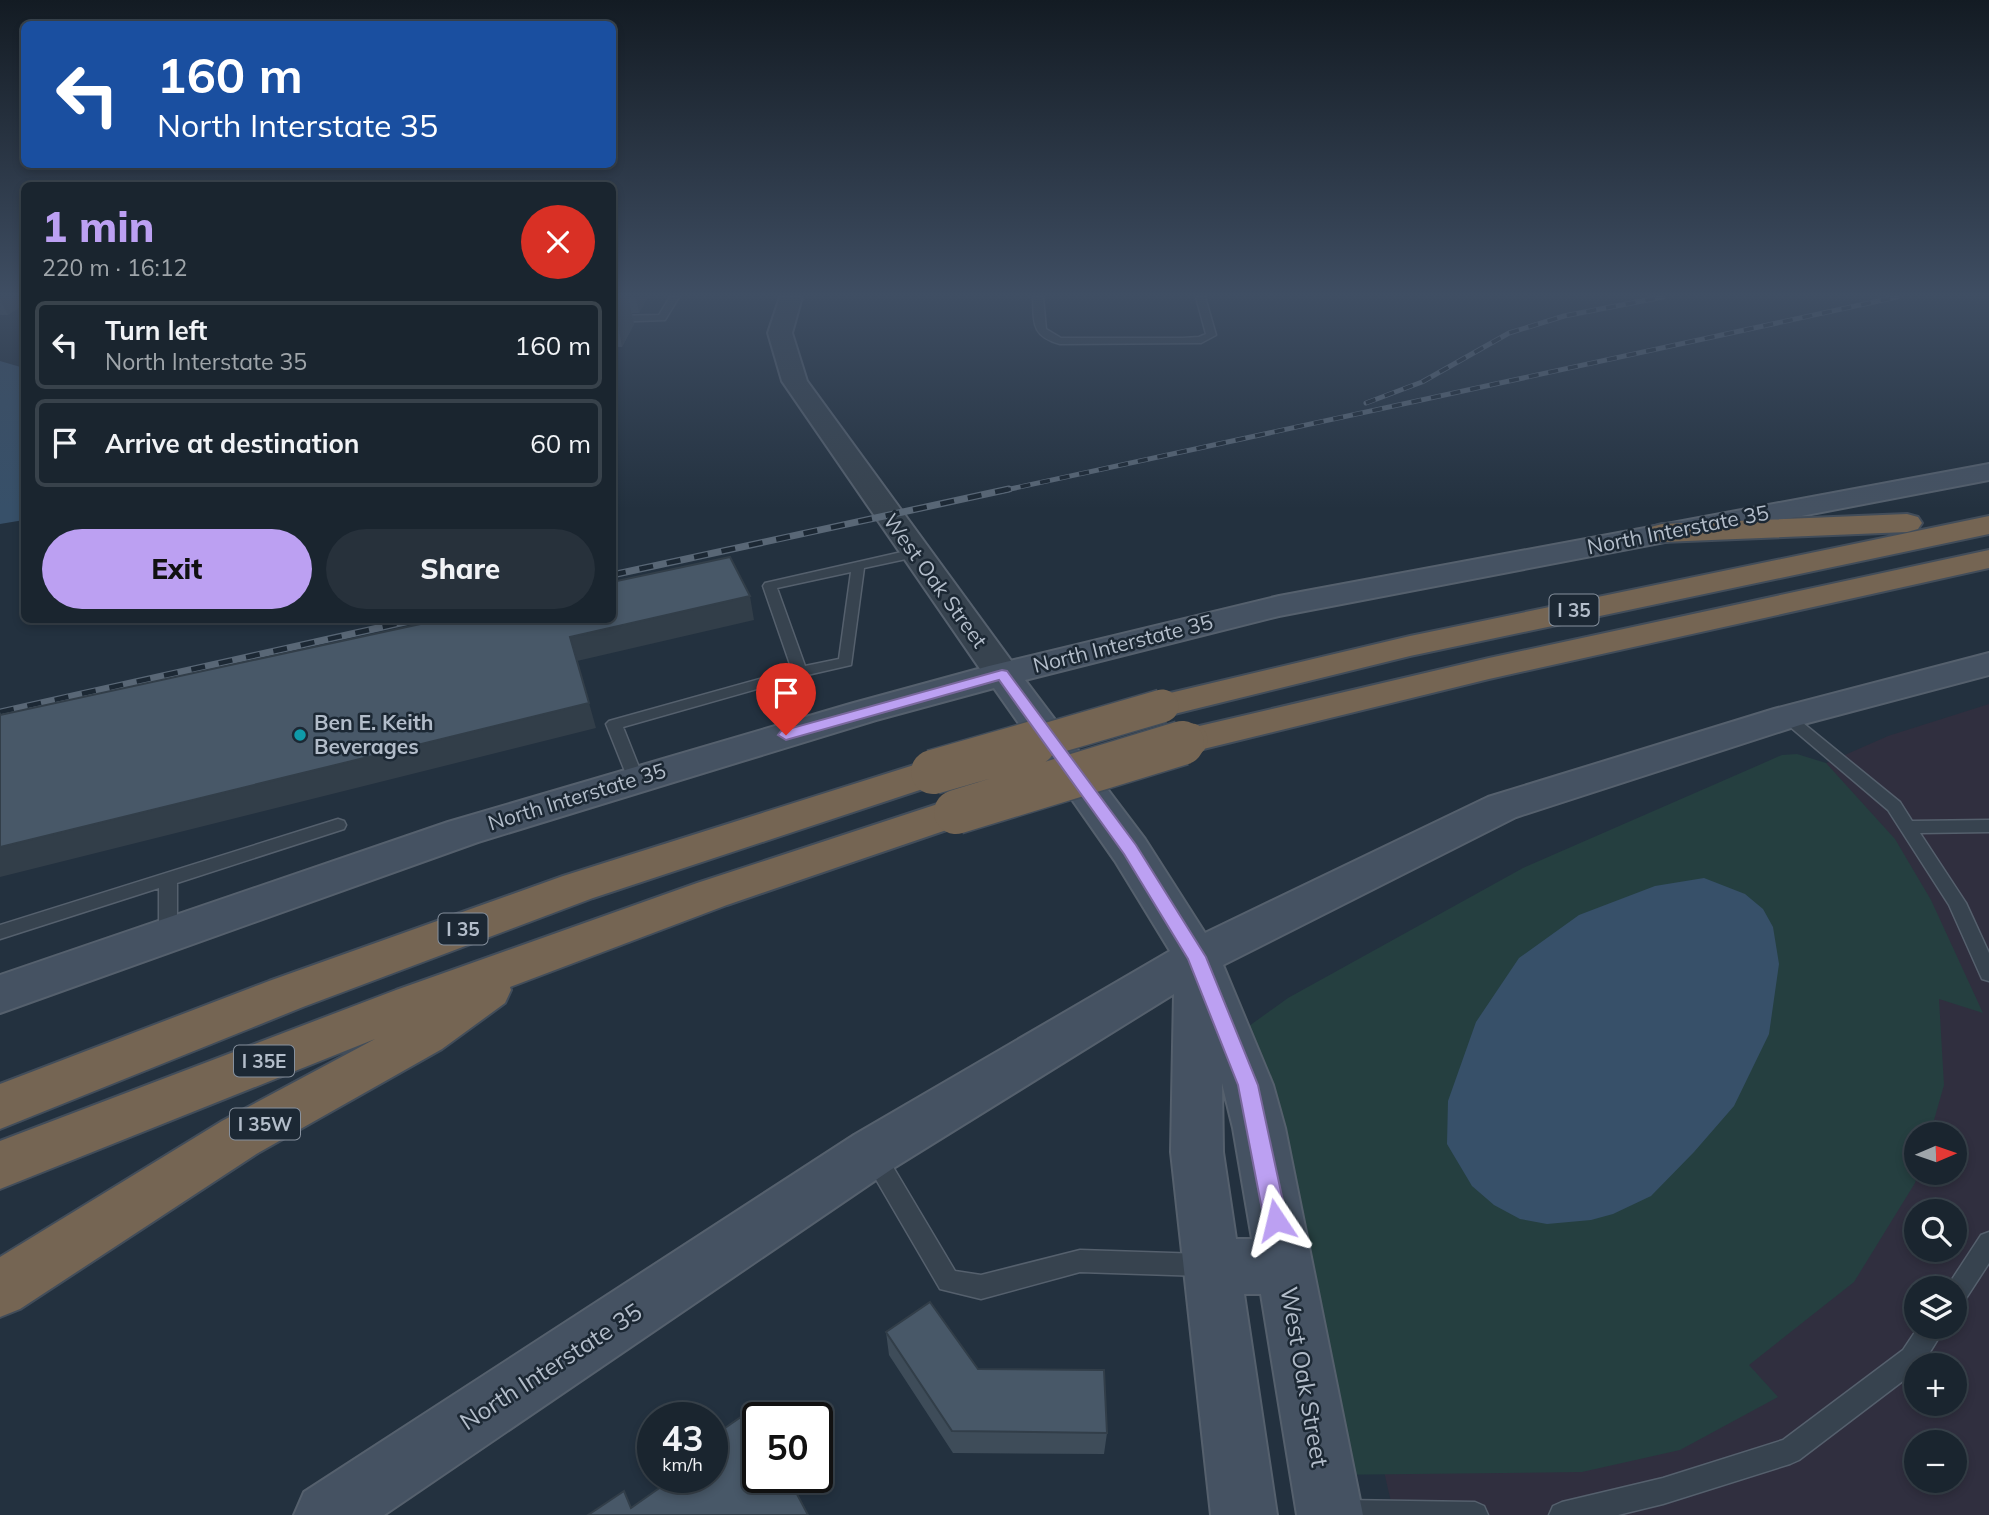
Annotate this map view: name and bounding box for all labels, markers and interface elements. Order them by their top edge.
text: 160 m [157,44,303,105]
icon: left [42,49,133,140]
text: North Interstate 35 [157,105,438,145]
text: 1 min [42,200,155,253]
button: close [521,205,595,279]
text: 220 m · 16:12 [42,253,187,282]
text: Turn left [105,314,207,347]
icon: left [46,326,84,364]
text: 160 m [515,329,591,362]
text: North Interstate 35 [105,347,307,376]
icon: arrive [46,424,84,462]
text: Arrive at destination [105,427,360,460]
text: 60 m [530,427,591,460]
street label: North Interstate 35 [1585,499,1771,559]
street label: West Oak Street [878,508,993,653]
button: Exit [42,529,312,609]
button: Share [326,529,595,609]
road number: I 35 [1550,594,1598,625]
street label: North Interstate 35 [1030,608,1215,678]
pin [756,663,816,735]
icon: arrive [767,674,805,712]
place label: Ben E. Keith Beverages [314,709,433,759]
marker: Ben E. Keith Beverages [292,727,308,743]
street label: North Interstate 35 [485,757,669,835]
road number: I 35 [438,914,488,945]
road number: I 35E [234,1046,294,1077]
road number: I 35W [230,1108,300,1140]
north arrow [1904,1122,1967,1185]
map controls [1904,1122,1967,1493]
position arrow [1239,1183,1313,1257]
button: search [1904,1199,1967,1262]
button: layers [1904,1276,1967,1339]
street label: West Oak Street [1274,1284,1336,1469]
street label: North Interstate 35 [454,1296,647,1436]
button: + [1904,1353,1967,1416]
speed limit sign: 50 [742,1402,833,1493]
text: 43 [661,1416,704,1460]
button: − [1904,1430,1967,1493]
text: km/h [662,1453,703,1476]

